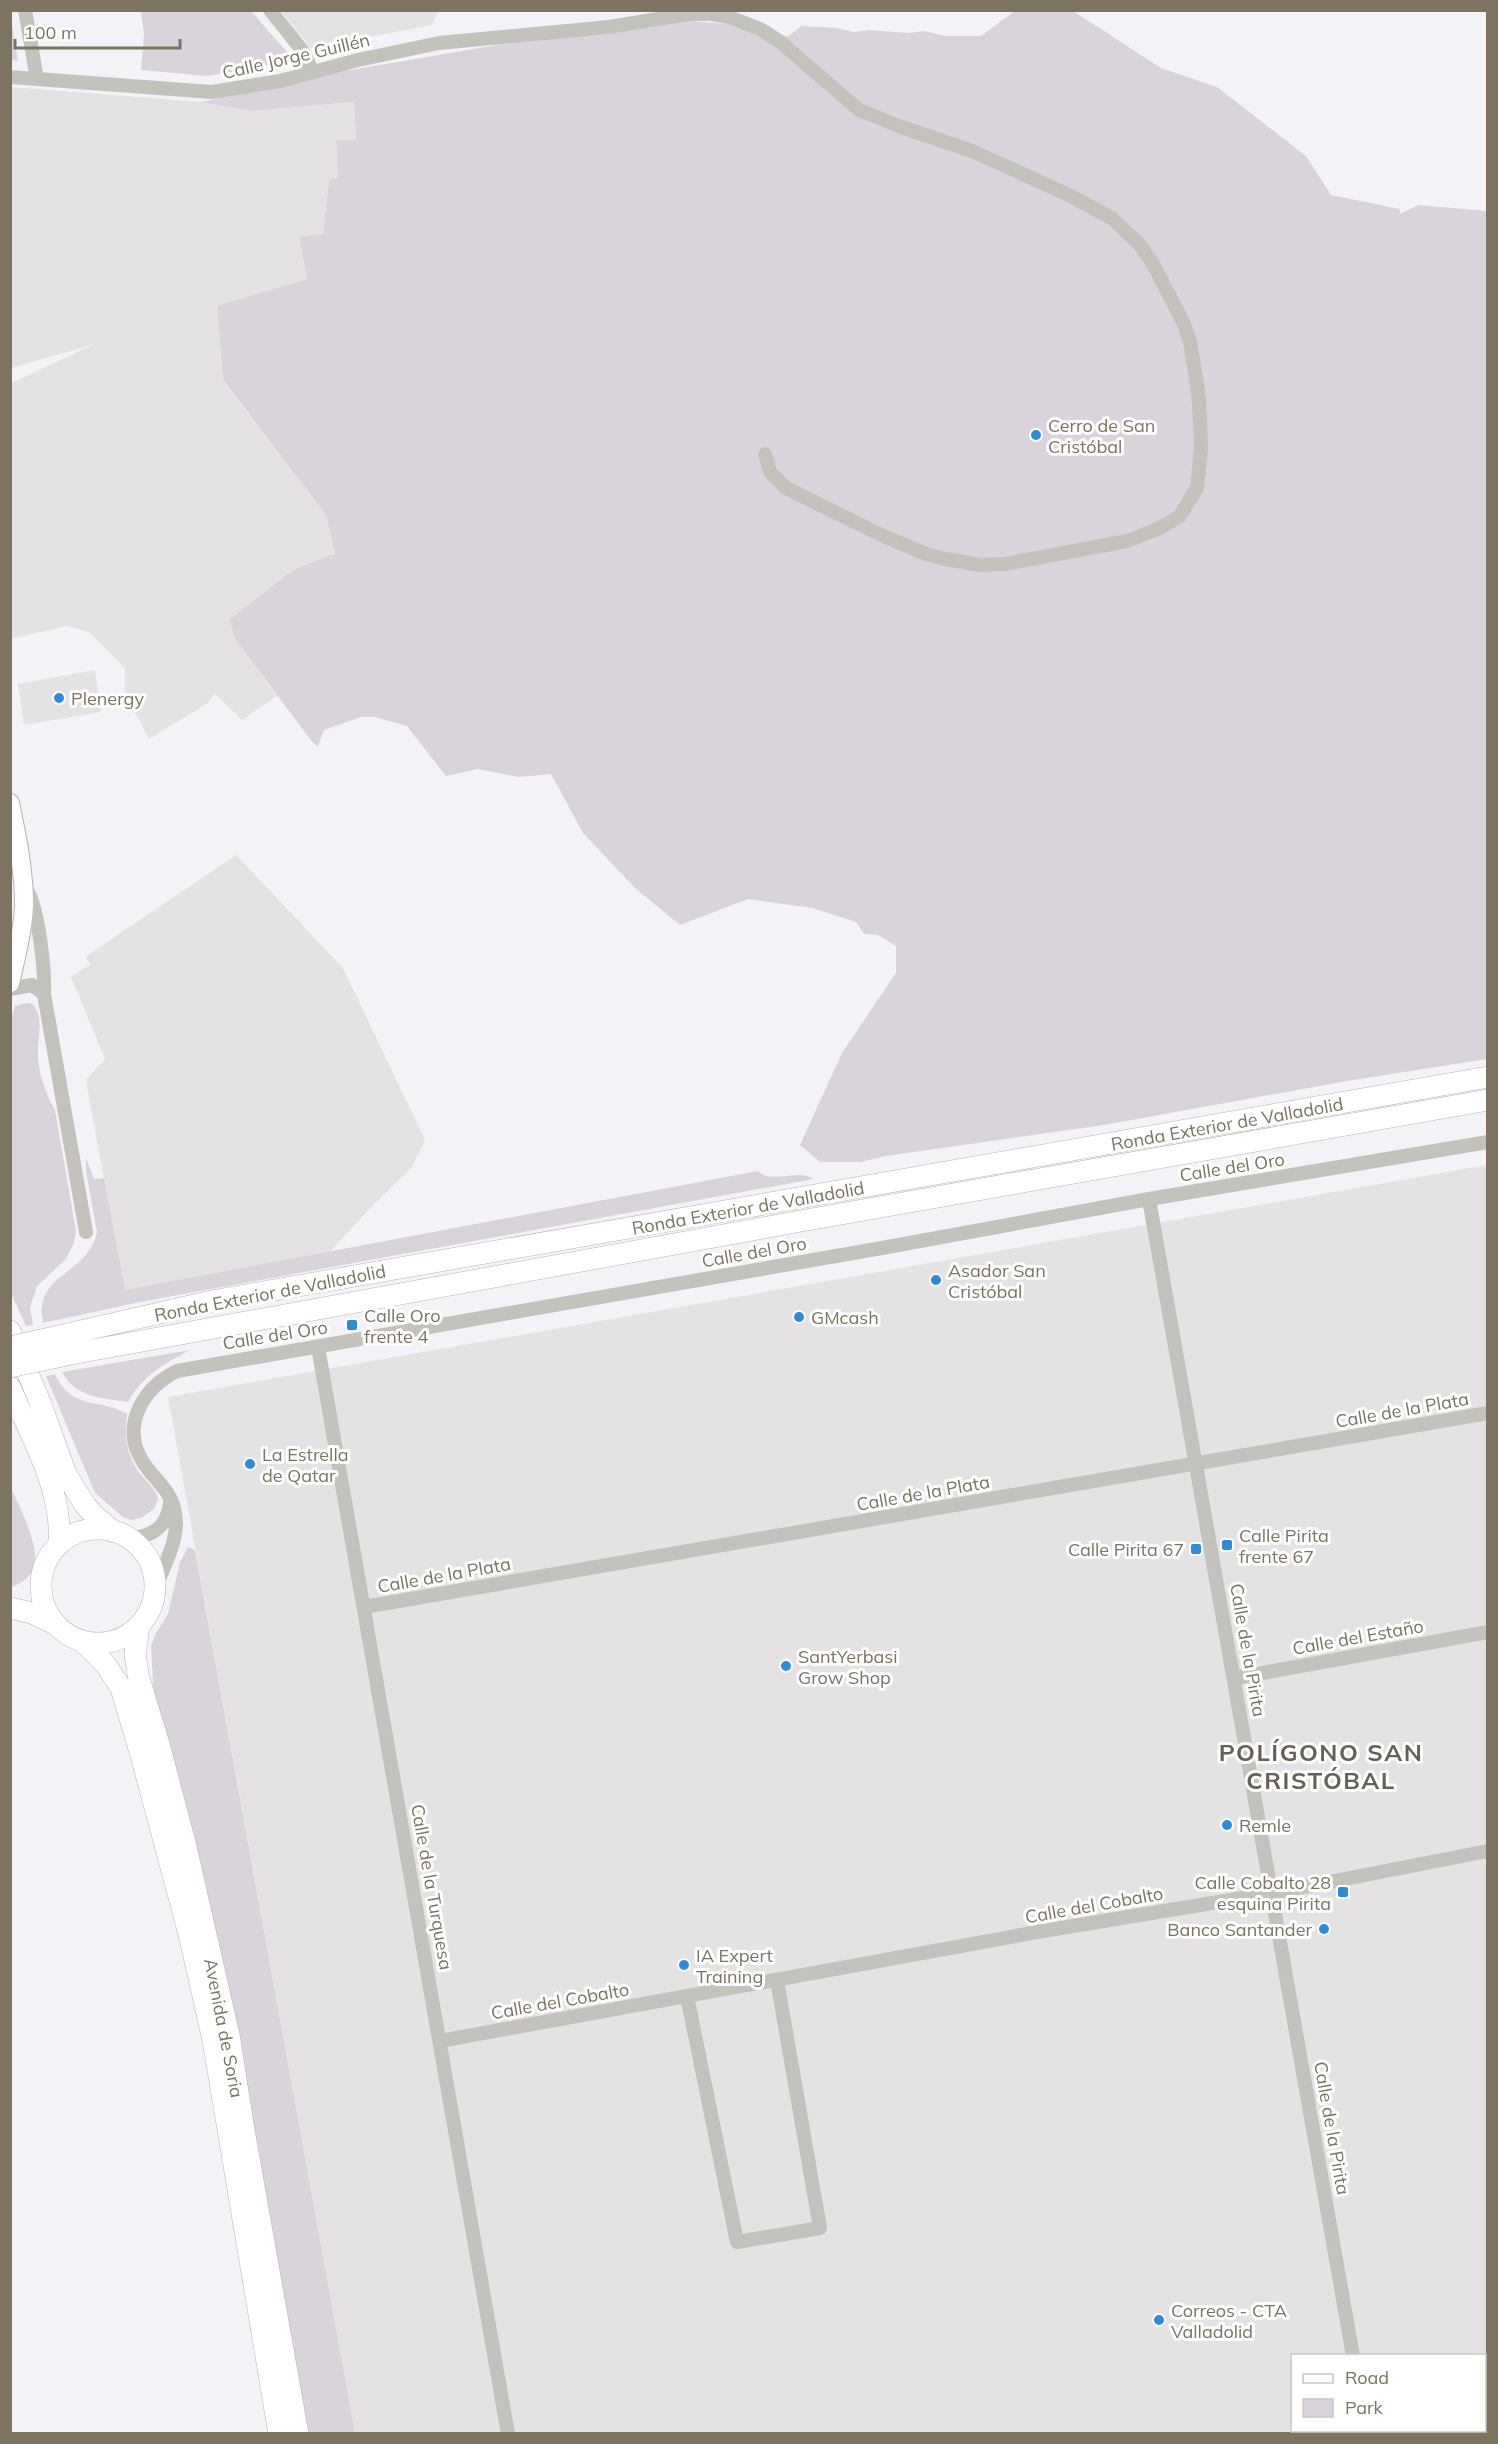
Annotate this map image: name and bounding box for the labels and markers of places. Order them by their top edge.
place label: Cerro de San Cristóbal [1048,414,1155,458]
marker: Cerro de San Cristóbal [1029,428,1043,442]
place label: Plenergy [71,687,144,710]
marker: Plenergy [52,691,66,705]
place label: Asador San Cristóbal [948,1259,1046,1303]
marker: Asador San Cristóbal [929,1273,943,1287]
place label: Calle Oro frente 4 [364,1304,440,1348]
place label: GMcash [811,1306,879,1329]
marker: GMcash [792,1310,806,1324]
marker: Calle Oro frente 4 [345,1318,359,1332]
place label: La Estrella de Qatar [262,1443,348,1487]
marker: La Estrella de Qatar [243,1457,257,1471]
place label: Calle Pirita frente 67 [1239,1524,1329,1568]
place label: Calle Pirita 67 [1068,1538,1184,1561]
marker: Calle Pirita frente 67 [1220,1538,1234,1552]
marker: Calle Pirita 67 [1189,1542,1203,1556]
place label: SantYerbasi Grow Shop [798,1645,898,1689]
marker: SantYerbasi Grow Shop [779,1659,793,1673]
place label: Remle [1239,1814,1291,1837]
marker: Remle [1220,1818,1234,1832]
place label: Calle Cobalto 28 esquina Pirita [1194,1871,1331,1915]
marker: Calle Cobalto 28 esquina Pirita [1336,1885,1350,1899]
place label: Banco Santander [1167,1918,1312,1941]
marker: Banco Santander [1317,1922,1331,1936]
place label: IA Expert Training [696,1944,773,1988]
marker: IA Expert Training [677,1958,691,1972]
place label: Correos - CTA Valladolid [1171,2299,1287,2343]
marker: Correos - CTA Valladolid [1152,2313,1166,2327]

